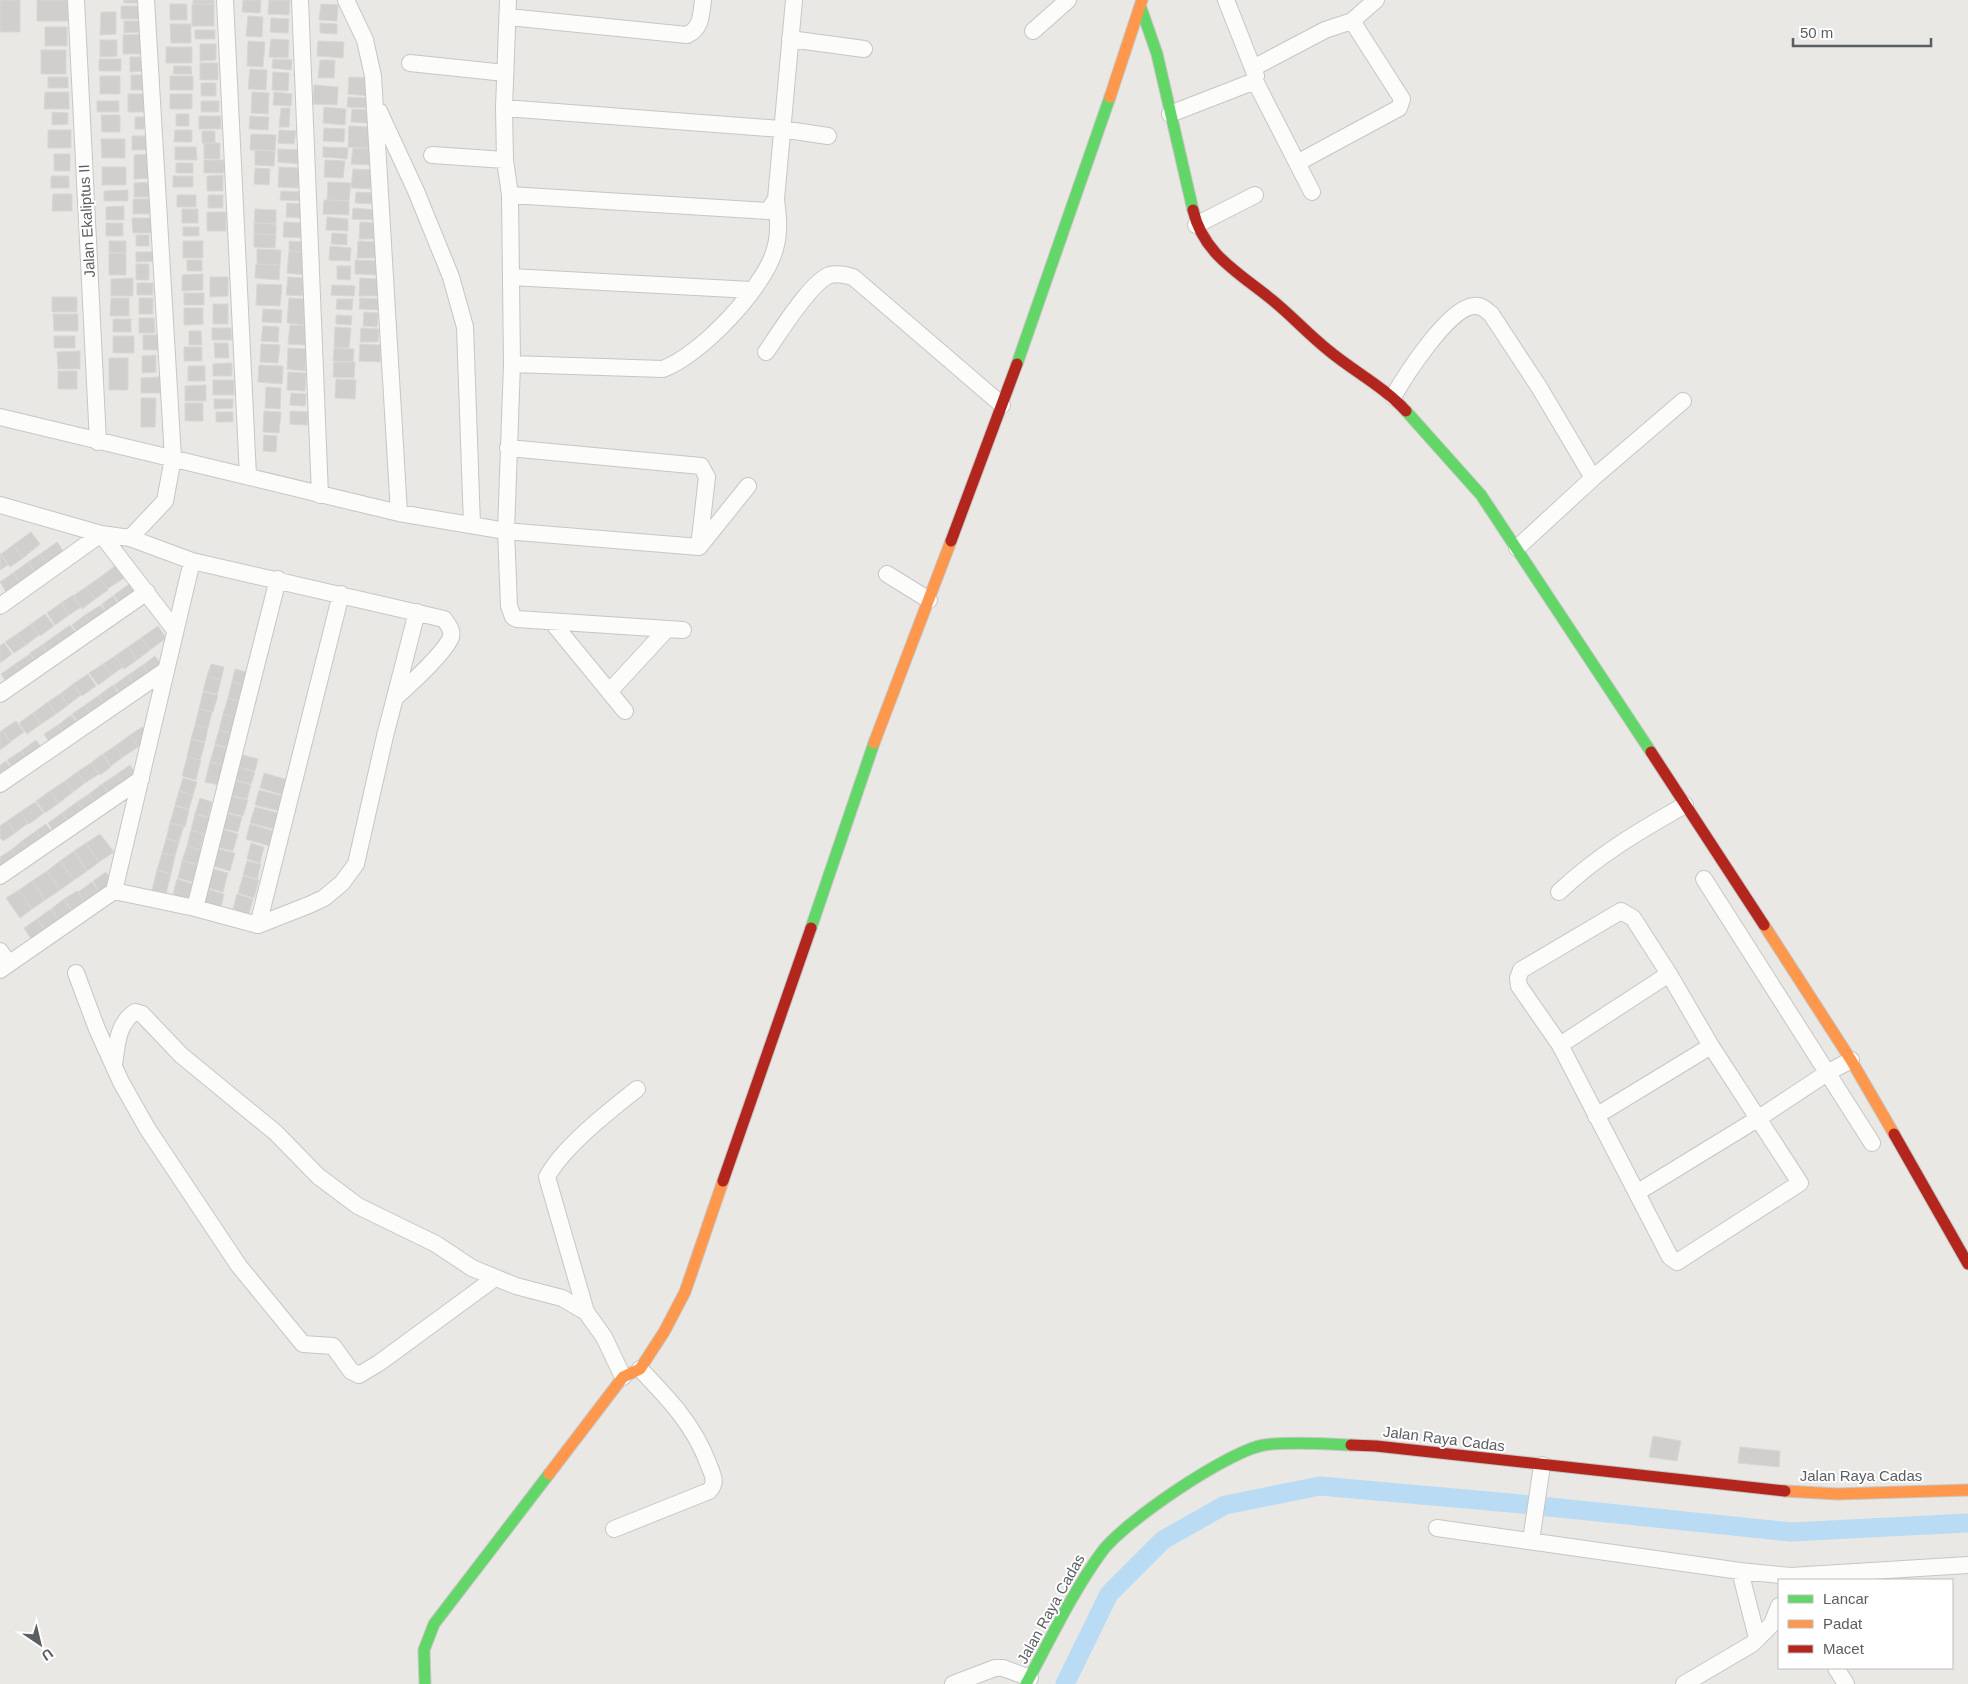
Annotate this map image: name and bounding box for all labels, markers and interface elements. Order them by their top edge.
scale bar [1793,15,1930,47]
text: 50 m [1800,24,1833,41]
street label: Jalan Ekaliptus II [75,164,98,278]
street label: Jalan Raya Cadas [1382,1423,1506,1454]
street label: Jalan Raya Cadas [1800,1467,1922,1484]
street label: Jalan Raya Cadas [1013,1551,1088,1666]
legend [1778,1579,1953,1669]
text: Lancar [1823,1590,1869,1607]
text: Padat [1823,1615,1863,1632]
north arrow [15,1619,65,1669]
text: Macet [1823,1640,1865,1657]
text: U [39,1645,56,1664]

